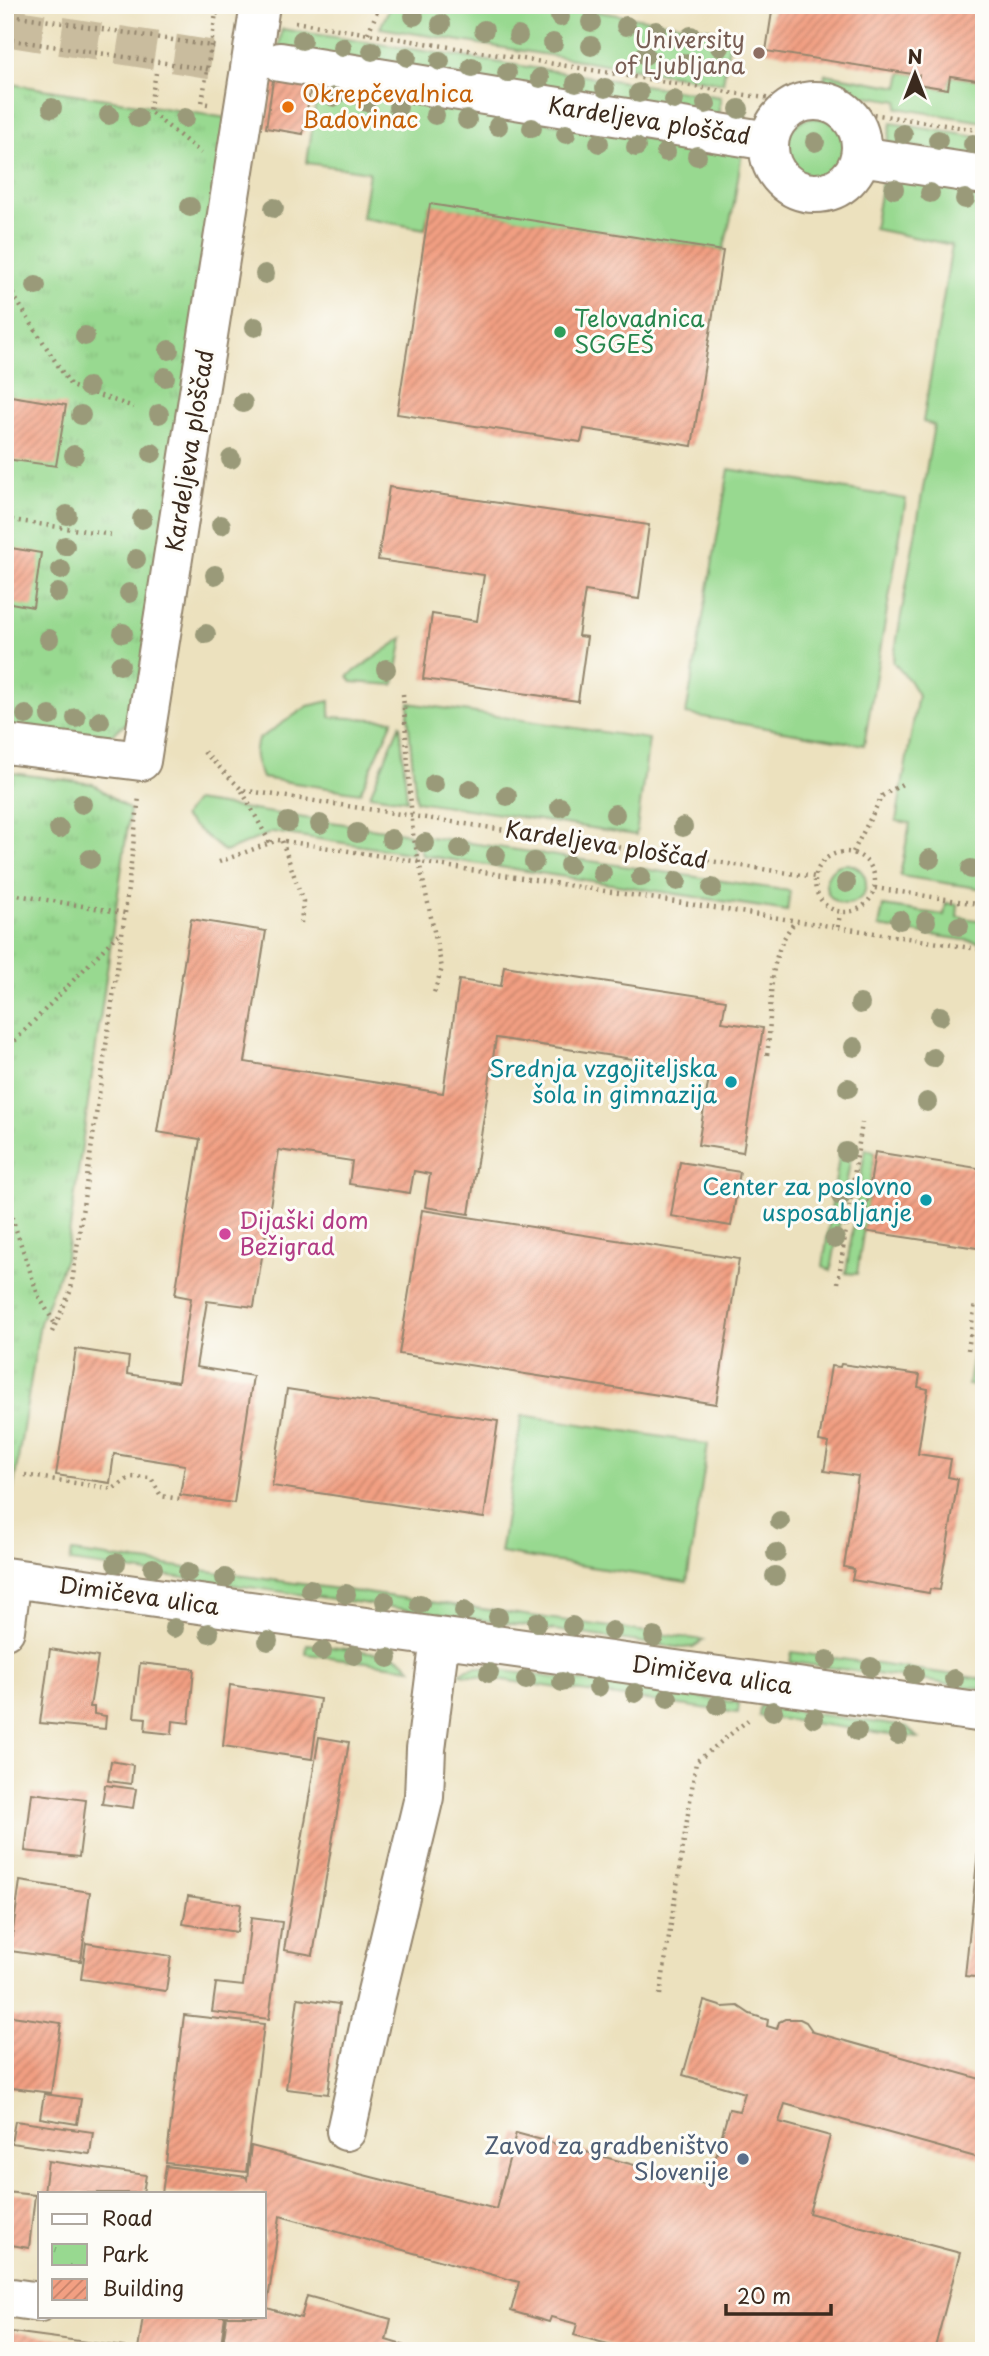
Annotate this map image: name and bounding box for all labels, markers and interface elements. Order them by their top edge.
place label: University of Ljubljana [614,21,746,82]
north arrow [880,38,950,108]
text: N [907,42,923,70]
marker: University of Ljubljana [751,45,767,61]
place label: Okrepčevalnica Badovinac [302,75,474,136]
street label: Kardeljeva ploščad [546,86,753,153]
marker: Okrepčevalnica Badovinac [280,99,296,115]
place label: Telovadnica SGGEŠ [574,300,705,361]
marker: Telovadnica SGGEŠ [552,324,568,340]
street label: Kardeljeva ploščad [155,347,222,554]
street label: Kardeljeva ploščad [503,810,710,877]
place label: Srednja vzgojiteljska šola in gimnazija [489,1050,718,1111]
marker: Srednja vzgojiteljska šola in gimnazija [723,1074,739,1090]
place label: Center za poslovno usposabljanje [702,1168,912,1229]
marker: Center za poslovno usposabljanje [918,1192,934,1208]
place label: Dijaški dom Bežigrad [239,1202,369,1263]
marker: Dijaški dom Bežigrad [217,1226,233,1242]
street label: Dimičeva ulica [57,1566,222,1623]
street label: Dimičeva ulica [630,1645,795,1702]
place label: Zavod za gradbeništvo Slovenije [484,2127,729,2188]
marker: Zavod za gradbeništvo Slovenije [735,2151,751,2167]
legend [38,2192,266,2318]
text: Road [102,2201,153,2233]
text: Park [102,2237,149,2269]
text: Building [102,2271,184,2303]
scale bar [726,2272,832,2316]
text: 20 m [737,2279,791,2311]

